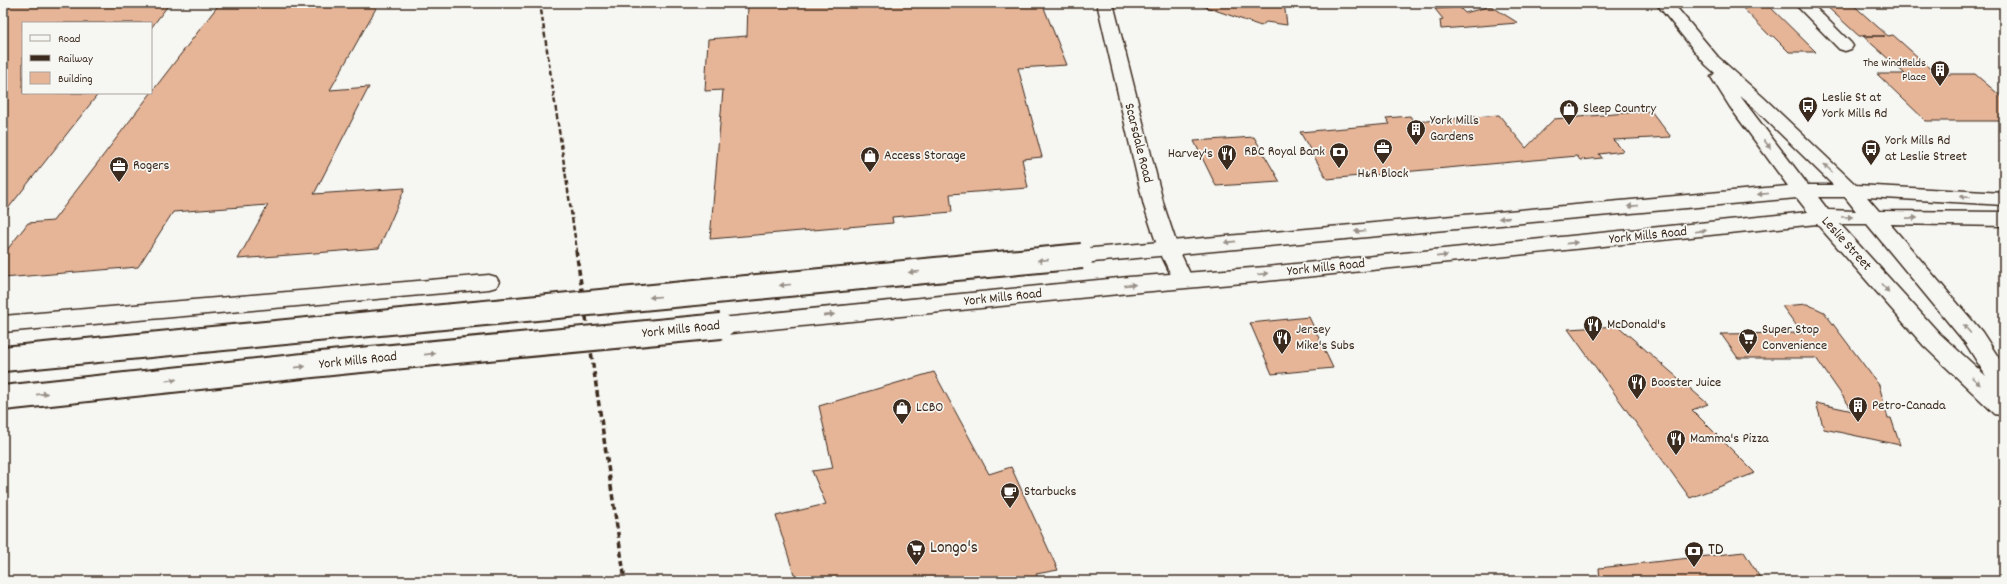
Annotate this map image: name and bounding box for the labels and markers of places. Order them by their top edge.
place label: The Windfields Place [1863,55,1926,86]
building icon: The Windfields Place [1929,59,1951,87]
place label: Leslie St at York Mills Rd [1822,88,1887,124]
bus stop icon: Leslie St at York Mills Rd [1797,95,1819,123]
shop icon: Sleep Country [1558,98,1580,126]
place label: Sleep Country [1583,99,1656,119]
place label: York Mills Gardens [1430,111,1479,147]
building icon: York Mills Gardens [1405,118,1427,146]
place label: York Mills Rd at Leslie Street [1885,131,1967,167]
office icon: H&R Block [1372,137,1394,165]
bus stop icon: York Mills Rd at Leslie Street [1860,138,1882,166]
bank icon: RBC Royal Bank [1328,141,1350,169]
place label: RBC Royal Bank [1244,142,1325,162]
restaurant icon: Harvey's [1216,143,1238,171]
place label: Harvey's [1168,144,1213,164]
shop icon: Access Storage [859,145,881,173]
place label: Access Storage [884,146,966,166]
office icon: Rogers [108,155,130,183]
place label: Rogers [133,156,170,176]
place label: H&R Block [1358,164,1409,184]
restaurant icon: McDonald's [1582,314,1604,342]
place label: McDonald's [1607,315,1666,335]
place label: Jersey Mike's Subs [1296,320,1355,356]
place label: Super Stop Convenience [1762,320,1827,356]
restaurant icon: Jersey Mike's Subs [1271,327,1293,355]
supermarket icon: Super Stop Convenience [1737,327,1759,355]
restaurant icon: Booster Juice [1626,372,1648,400]
place label: Booster Juice [1651,373,1721,393]
building icon: Petro-Canada [1847,395,1869,423]
place label: Petro-Canada [1872,396,1946,416]
shop icon: LCBO [891,397,913,425]
place label: LCBO [916,398,943,418]
restaurant icon: Mamma's Pizza [1665,428,1687,456]
place label: Mamma's Pizza [1690,429,1769,449]
cafe icon: Starbucks [999,481,1021,509]
place label: Starbucks [1024,482,1077,502]
place label: Longo's [930,537,978,561]
supermarket icon: Longo's [905,538,927,566]
place label: TD [1708,539,1724,563]
bank icon: TD [1683,540,1705,568]

